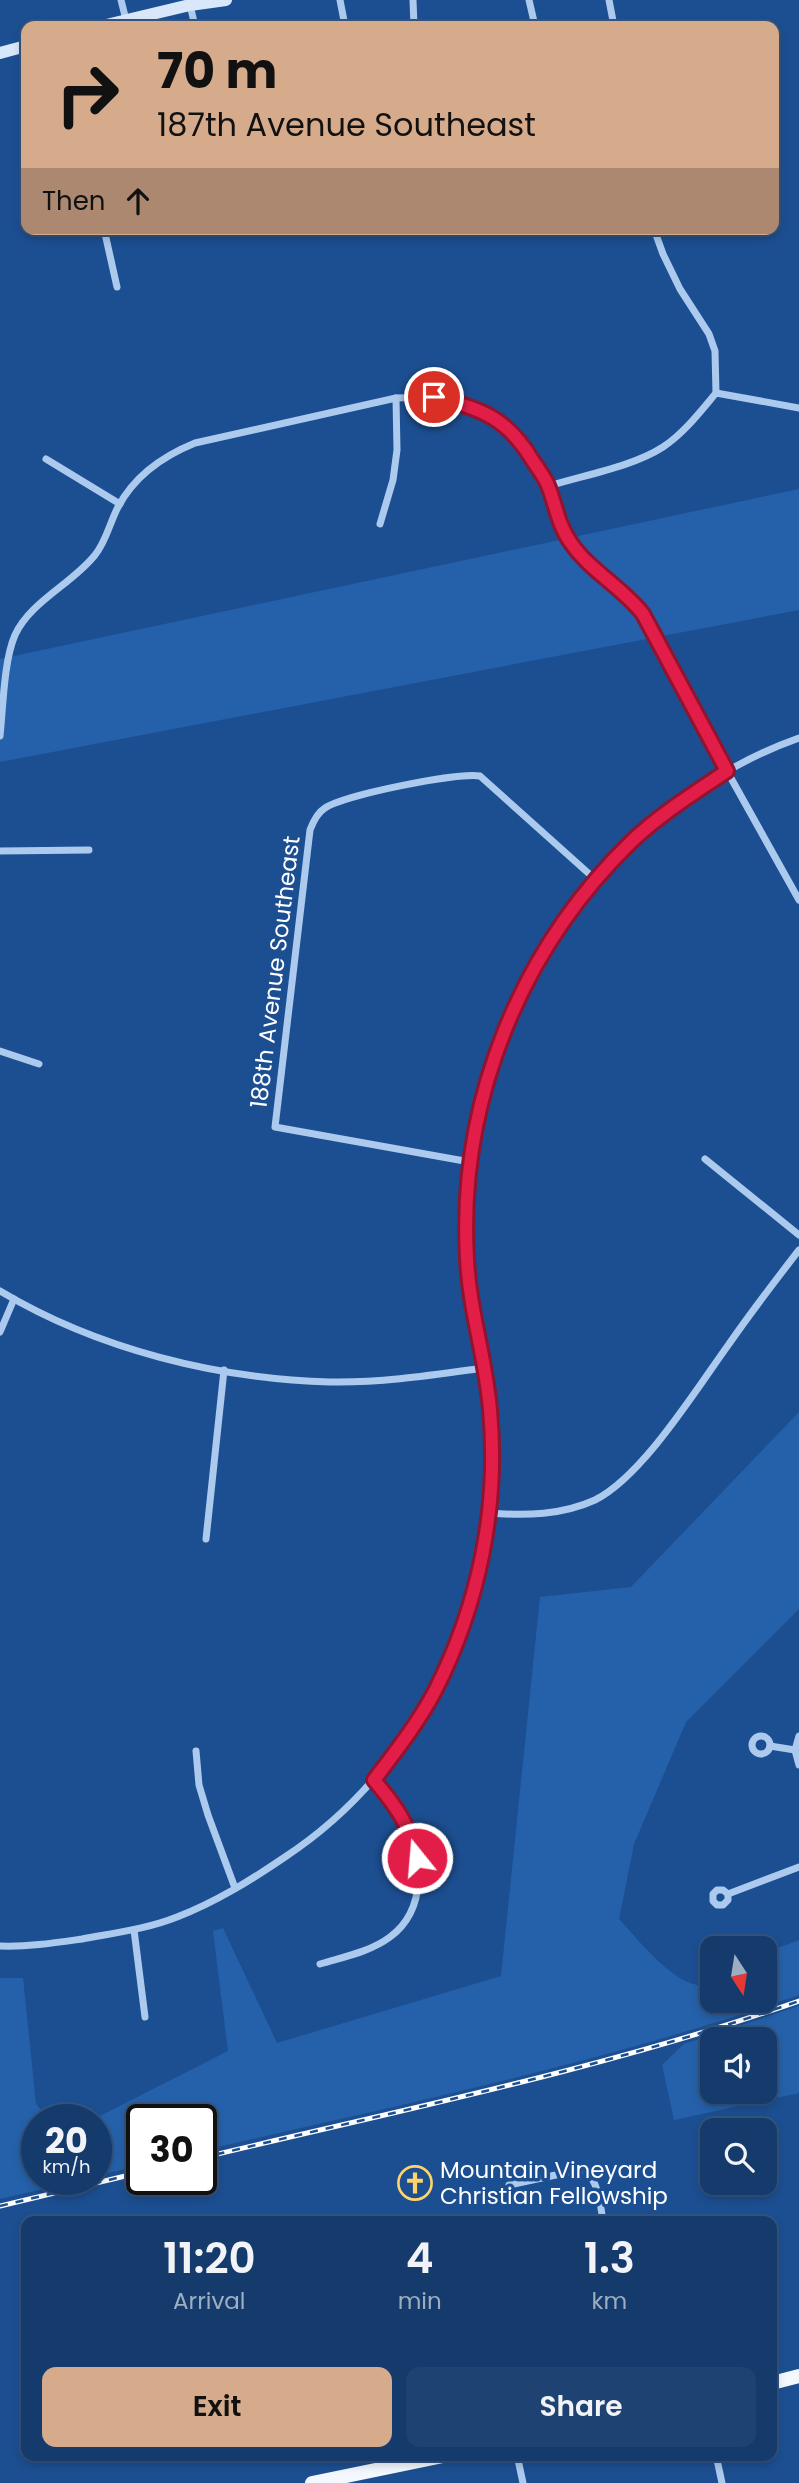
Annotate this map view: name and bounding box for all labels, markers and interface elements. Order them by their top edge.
text: 70 m [157,37,277,105]
icon: right [42,49,133,140]
text: 187th Avenue Southeast [157,102,536,147]
icon: ahead [119,182,157,220]
text: Then [42,183,105,219]
pin [404,367,464,427]
icon: arrive [415,378,453,416]
street label: 188th Avenue Southeast [242,834,308,1110]
position arrow [380,1821,454,1895]
north arrow [700,1936,777,2012]
map controls [700,1936,777,2195]
button: sound [700,2027,777,2104]
speed limit sign: 30 [126,2104,217,2195]
text: 20 [45,2116,88,2165]
button: search [700,2118,777,2195]
text: km/h [43,2154,90,2179]
place label: Mountain Vineyard Christian Fellowship [440,2154,668,2212]
church icon: Mountain Vineyard Christian Fellowship [396,2164,434,2202]
text: 11:20 [163,2229,256,2288]
text: 4 [406,2229,434,2288]
text: 1.3 [584,2229,635,2288]
text: Arrival [173,2285,246,2317]
text: min [398,2285,442,2317]
text: km [592,2285,627,2317]
button: Exit [42,2367,392,2447]
button: Share [406,2367,756,2447]

